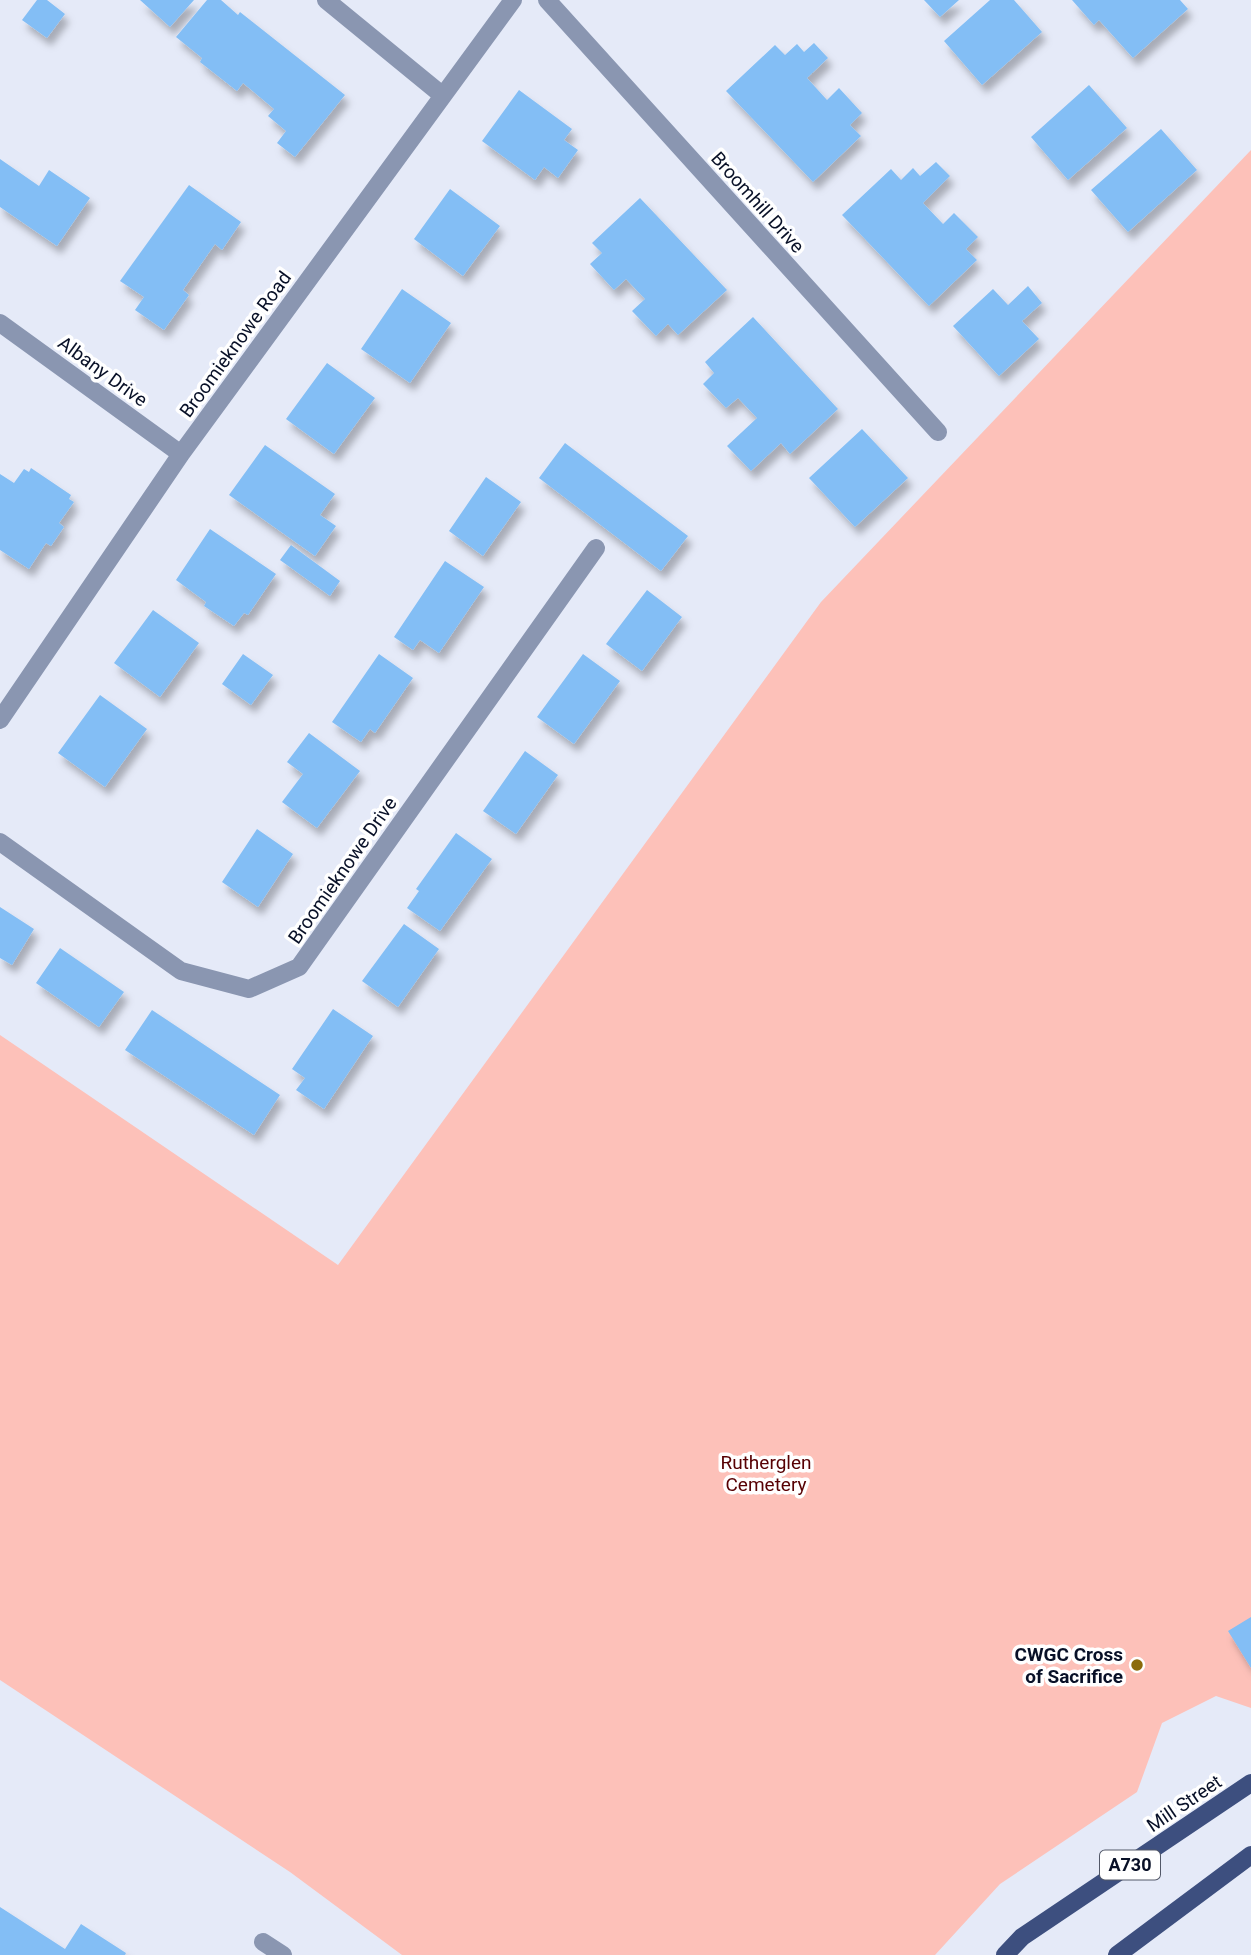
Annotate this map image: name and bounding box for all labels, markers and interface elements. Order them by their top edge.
street label: Broomhill Drive [706,147,809,258]
street label: Broomieknowe Road [175,267,296,422]
street label: Albany Drive [54,331,152,412]
street label: Broomieknowe Drive [283,792,402,948]
park label: Rutherglen Cemetery [720,1451,812,1496]
place label: CWGC Cross of Sacrifice [1014,1643,1123,1688]
marker: CWGC Cross of Sacrifice [1129,1657,1145,1673]
street label: Mill Street [1142,1770,1226,1837]
road number: A730 [1100,1851,1160,1880]

